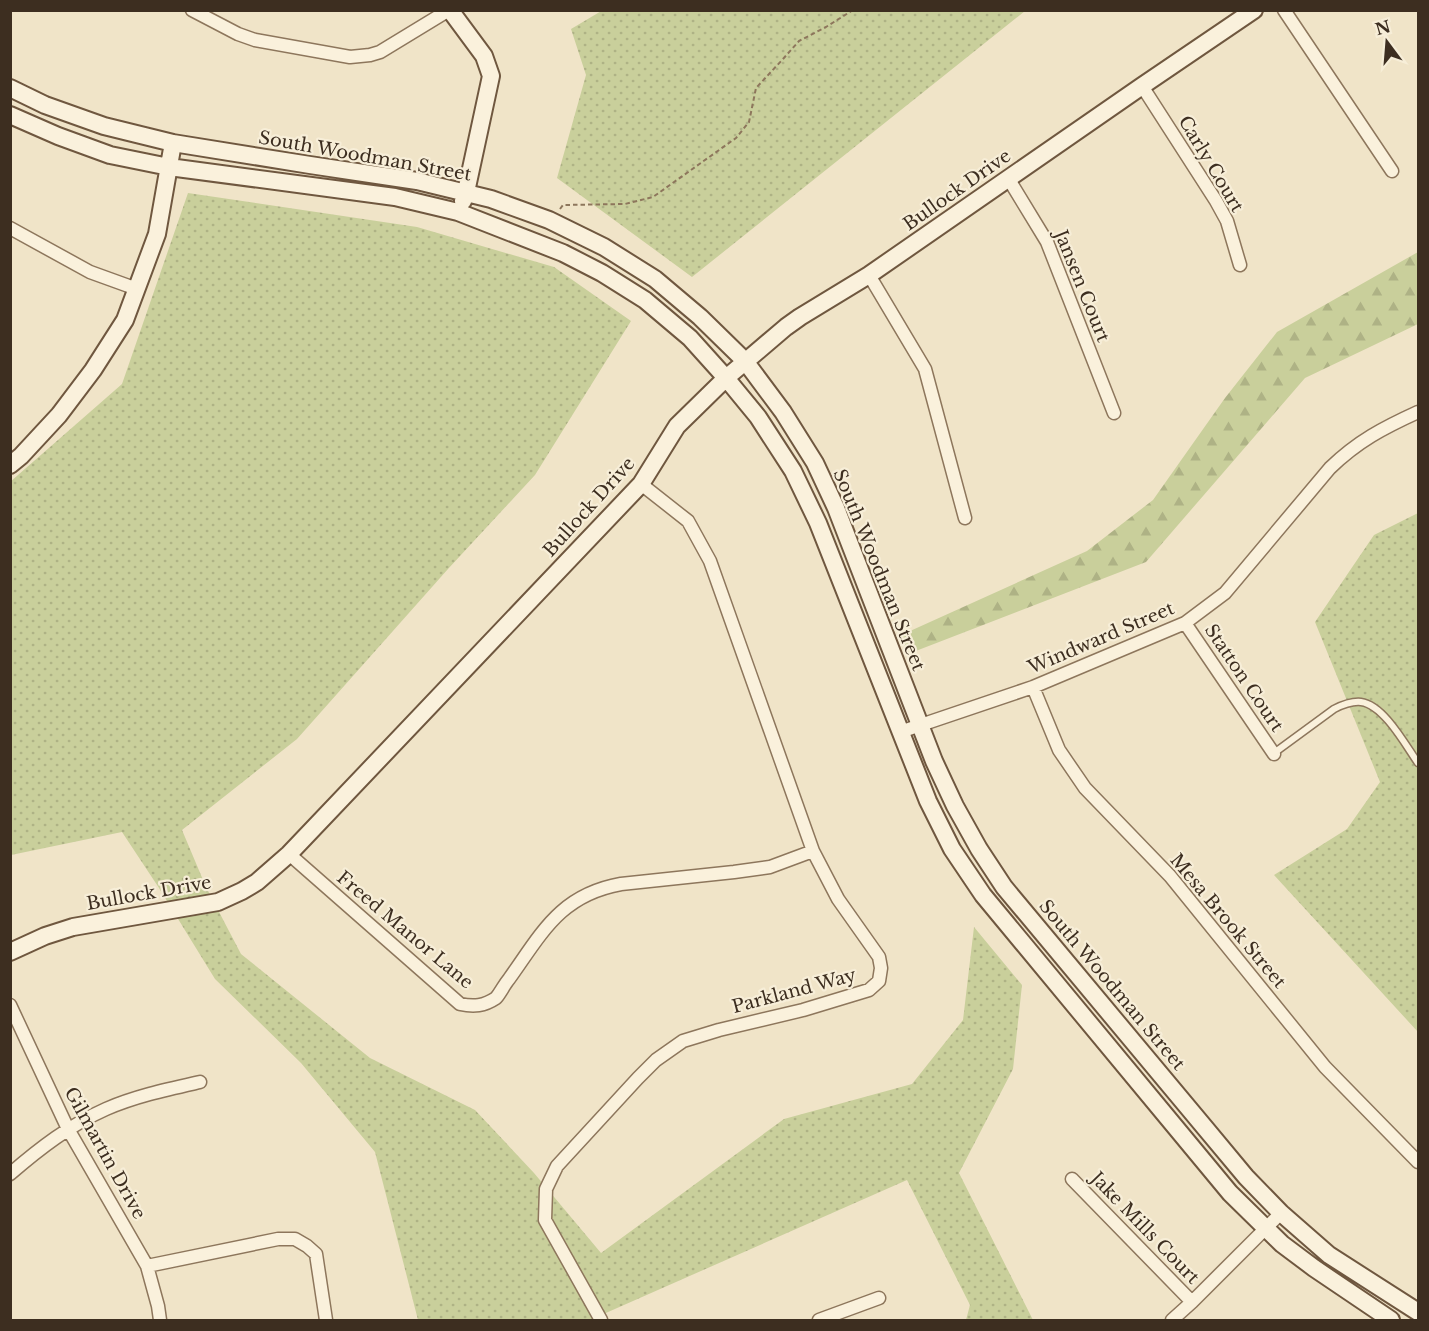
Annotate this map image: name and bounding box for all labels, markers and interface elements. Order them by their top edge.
north arrow [1357,12,1417,72]
text: N [1373,16,1393,39]
street label: Carly Court [1174,112,1248,216]
street label: South Woodman Street [257,126,473,186]
street label: Bullock Drive [899,145,1015,235]
street label: Jansen Court [1049,225,1114,345]
street label: Bullock Drive [539,453,639,561]
street label: South Woodman Street [828,466,930,674]
street label: Windward Street [1024,597,1178,679]
street label: Statton Court [1200,620,1288,736]
street label: Mesa Brook Street [1165,849,1291,993]
street label: Freed Manor Lane [332,867,478,993]
street label: Bullock Drive [85,871,213,915]
street label: South Woodman Street [1034,895,1190,1075]
street label: Parkland Way [730,964,859,1018]
street label: Gilmartin Drive [60,1083,150,1223]
street label: Jake Mills Court [1085,1166,1204,1289]

